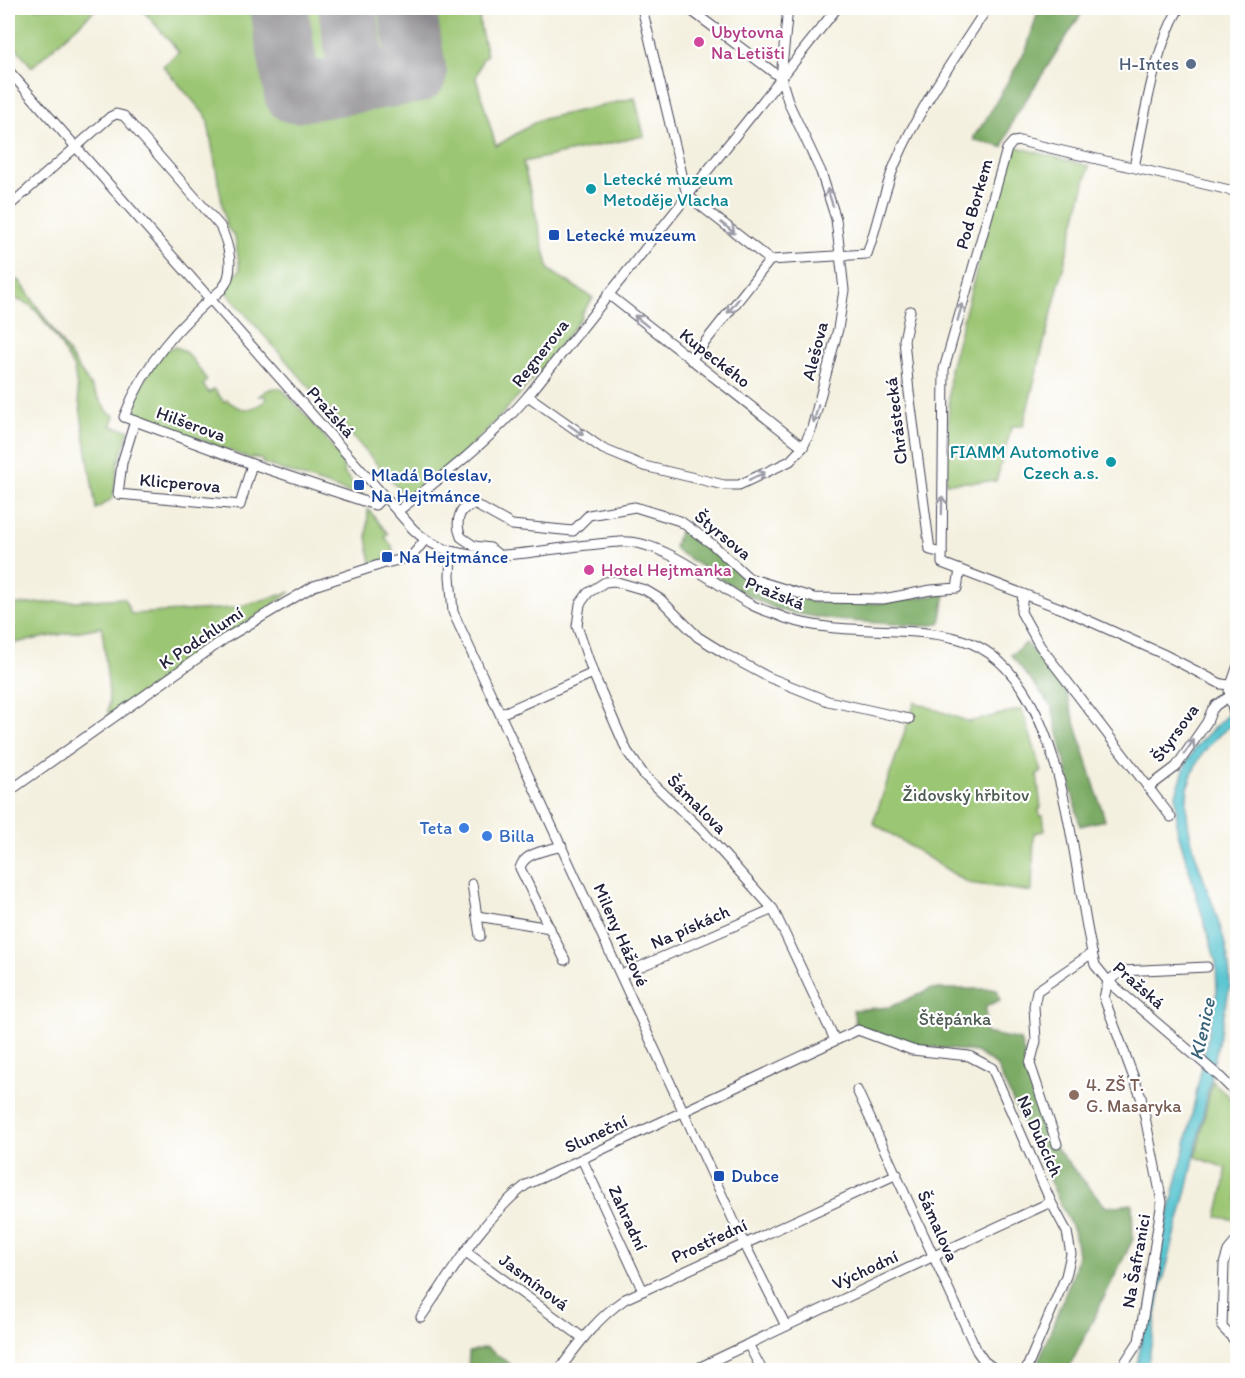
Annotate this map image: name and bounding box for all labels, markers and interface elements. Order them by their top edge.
place label: Ubytovna Na Letišti [711,21,785,64]
marker: Ubytovna Na Letišti [692,35,706,49]
place label: H-Intes [1119,53,1179,75]
marker: H-Intes [1184,57,1198,71]
street label: Pod Borkem [951,156,997,252]
place label: Letecké muzeum Metoděje Vlacha [603,168,733,211]
marker: Letecké muzeum Metoděje Vlacha [584,182,598,196]
one-way arrow [823,188,834,207]
one-way arrow [720,221,736,234]
place label: Letecké muzeum [566,224,696,246]
marker: Letecké muzeum [547,228,561,242]
one-way arrow [727,298,740,314]
one-way arrow [955,303,966,322]
street label: Regnerova [507,314,574,392]
one-way arrow [634,314,650,327]
street label: Alešova [797,319,833,383]
street label: Kupeckého [675,323,755,393]
street label: Chrástecká [880,375,912,466]
street label: Pražská [302,382,360,443]
street label: Hilšerova [153,401,229,447]
one-way arrow [810,405,821,424]
one-way arrow [567,424,583,436]
place label: FIAMM Automotive Czech a.s. [950,441,1099,484]
marker: FIAMM Automotive Czech a.s. [1104,455,1118,469]
place label: Mladá Boleslav, Na Hejtmánce [371,464,492,507]
street label: Klicperova [138,468,222,498]
one-way arrow [748,470,766,482]
marker: Mladá Boleslav, Na Hejtmánce [352,478,366,492]
one-way arrow [936,495,948,515]
street label: Štyrsova [690,505,756,565]
place label: Na Hejtmánce [399,546,508,568]
marker: Na Hejtmánce [380,550,394,564]
place label: Hotel Hejtmanka [601,559,732,581]
marker: Hotel Hejtmanka [582,563,596,577]
street label: Pražská [742,571,808,615]
street label: K Podchlumí [155,602,248,674]
street label: Štyrsova [1146,699,1204,767]
one-way arrow [1183,740,1195,756]
street label: Šámalova [662,769,732,839]
park label: Židovský hřbitov [903,784,1030,806]
place label: Teta [419,817,452,839]
marker: Teta [457,821,471,835]
place label: Billa [499,825,534,847]
marker: Billa [480,829,494,843]
street label: Mileny Hážové [588,880,654,990]
street label: Na pískách [647,900,733,954]
street label: Pražská [1108,956,1170,1014]
water label: Klenice [1184,994,1221,1062]
park label: Štěpánka [919,1008,992,1030]
place label: 4. ZŠ T. G. Masaryka [1086,1074,1182,1117]
marker: 4. ZŠ T. G. Masaryka [1067,1088,1081,1102]
street label: Na Dubcích [1012,1092,1068,1181]
street label: Sluneční [561,1110,631,1158]
place label: Dubce [731,1165,779,1187]
marker: Dubce [712,1169,726,1183]
street label: Zahradní [603,1182,653,1255]
street label: Šámalova [913,1187,964,1266]
street label: Na Šafranici [1117,1212,1155,1310]
street label: Prostřední [668,1214,751,1268]
street label: Východní [828,1245,902,1295]
street label: Jasmínová [495,1249,574,1316]

